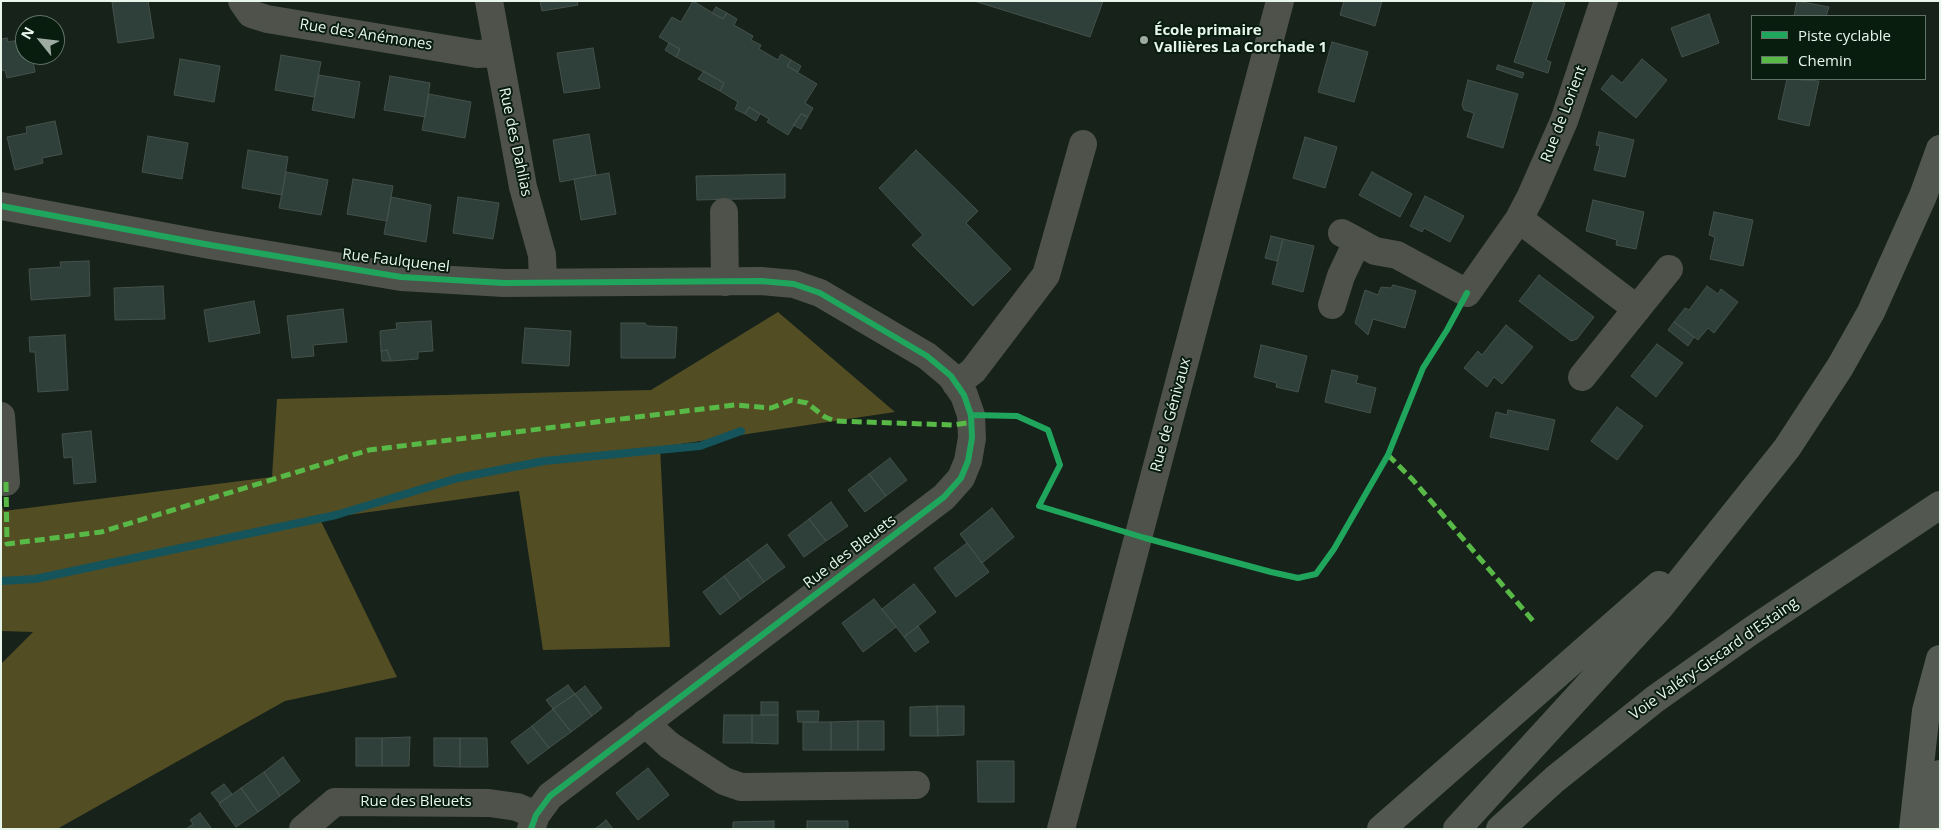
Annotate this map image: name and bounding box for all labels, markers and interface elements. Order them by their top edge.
north arrow [15,15,65,65]
legend [1751,15,1926,80]
street label: Rue des Anémones [298,16,434,54]
place label: École primaire Vallières La Corchade 1 [1154,22,1327,57]
text: N [16,23,38,43]
text: Piste cyclable [1798,25,1891,45]
marker: École primaire Vallières La Corchade 1 [1138,34,1150,46]
text: Chemin [1798,50,1852,70]
street label: Rue de Lorient [1537,63,1591,165]
street label: Rue des Dahlias [495,86,535,198]
street label: Rue Faulquenel [341,245,451,277]
street label: Rue de Génivaux [1147,356,1195,474]
street label: Rue des Bleuets [800,511,900,593]
street label: Voie Valéry-Giscard d'Estaing [1626,594,1802,724]
street label: Rue des Bleuets [360,793,472,811]

